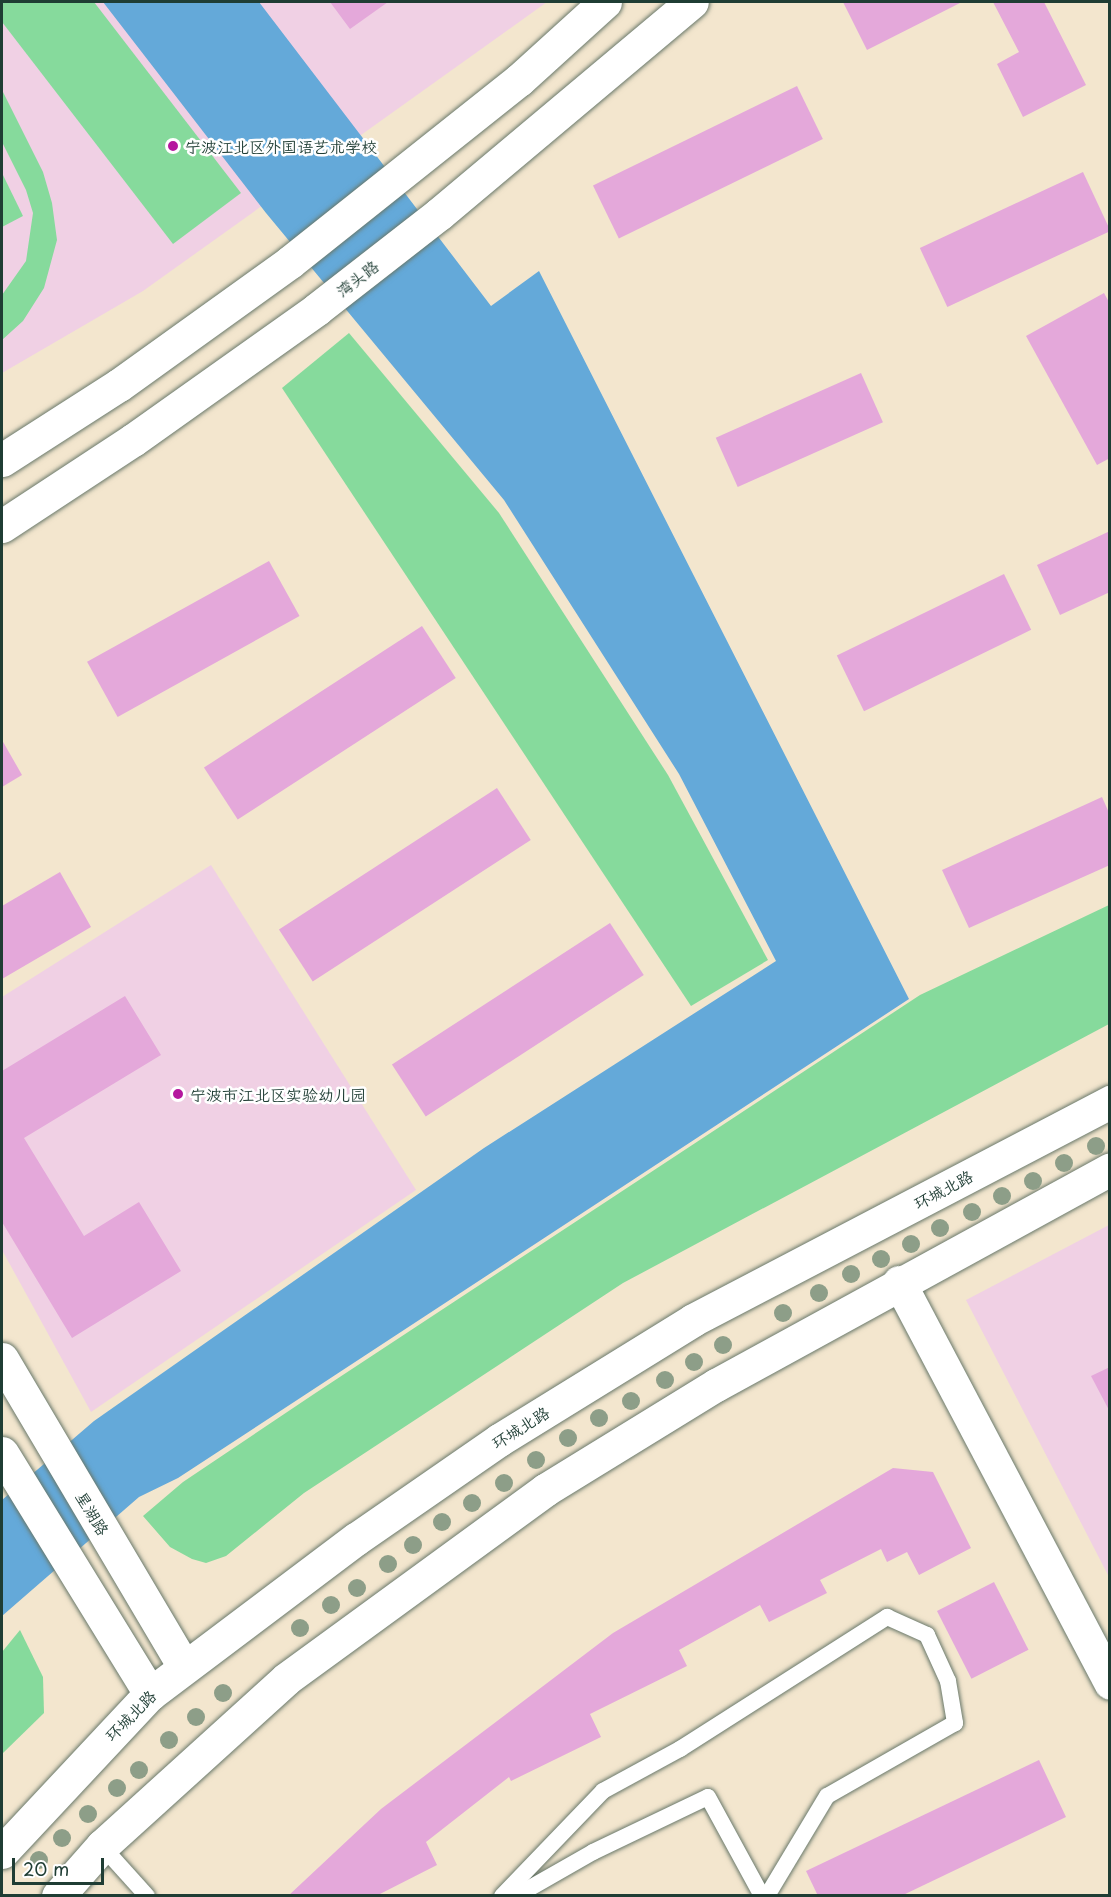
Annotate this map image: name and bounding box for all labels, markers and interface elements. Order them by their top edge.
place label: 宁波江北区外国语艺术学校 [185,136,377,156]
marker: 宁波江北区外国语艺术学校 [166,139,180,153]
street label: 湾头路 [332,256,382,300]
place label: 宁波市江北区实验幼儿园 [190,1084,366,1104]
marker: 宁波市江北区实验幼儿园 [171,1087,185,1101]
street label: 环城北路 [910,1166,976,1212]
street label: 环城北路 [488,1402,552,1452]
street label: 星湖路 [72,1487,114,1539]
street label: 环城北路 [101,1686,159,1744]
scale bar [15,1846,106,1884]
text: 20 m [23,1855,69,1882]

